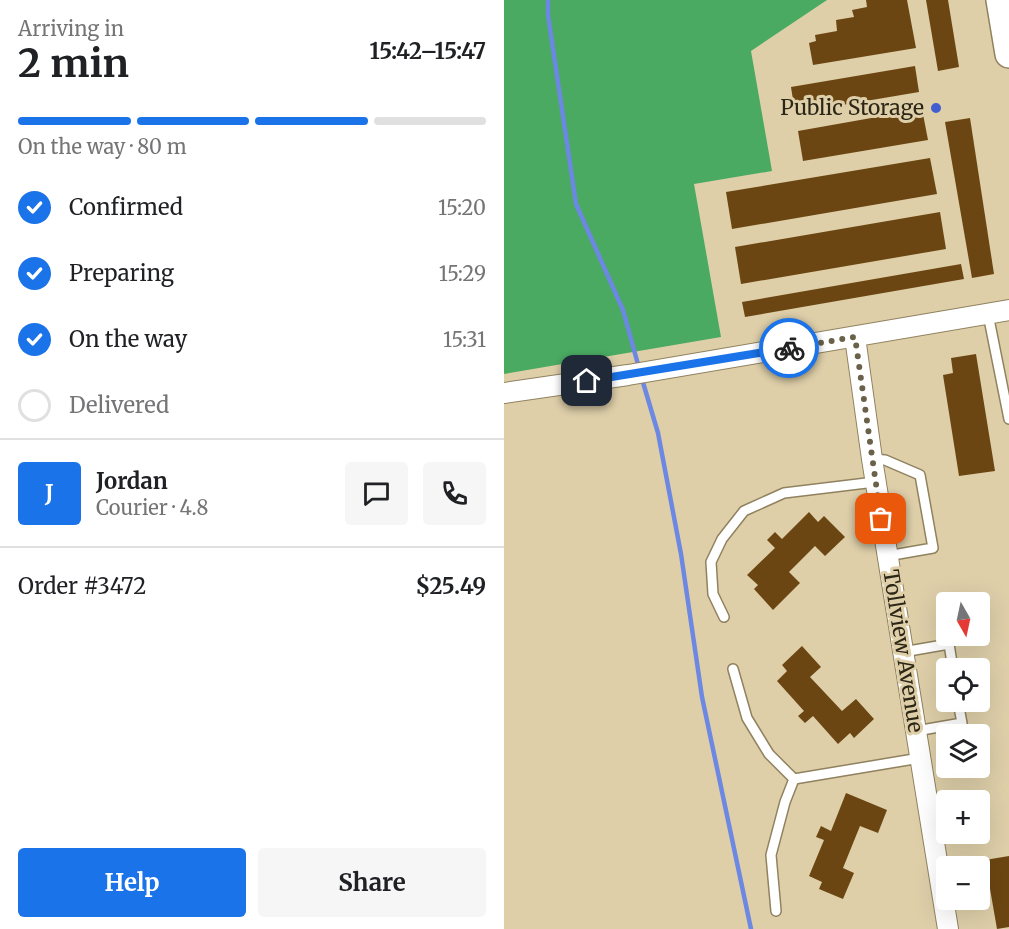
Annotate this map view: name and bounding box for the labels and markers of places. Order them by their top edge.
place label: Public Storage [780,94,924,121]
marker: Public Storage [929,101,943,115]
pin [561,355,612,406]
pin [855,493,906,544]

